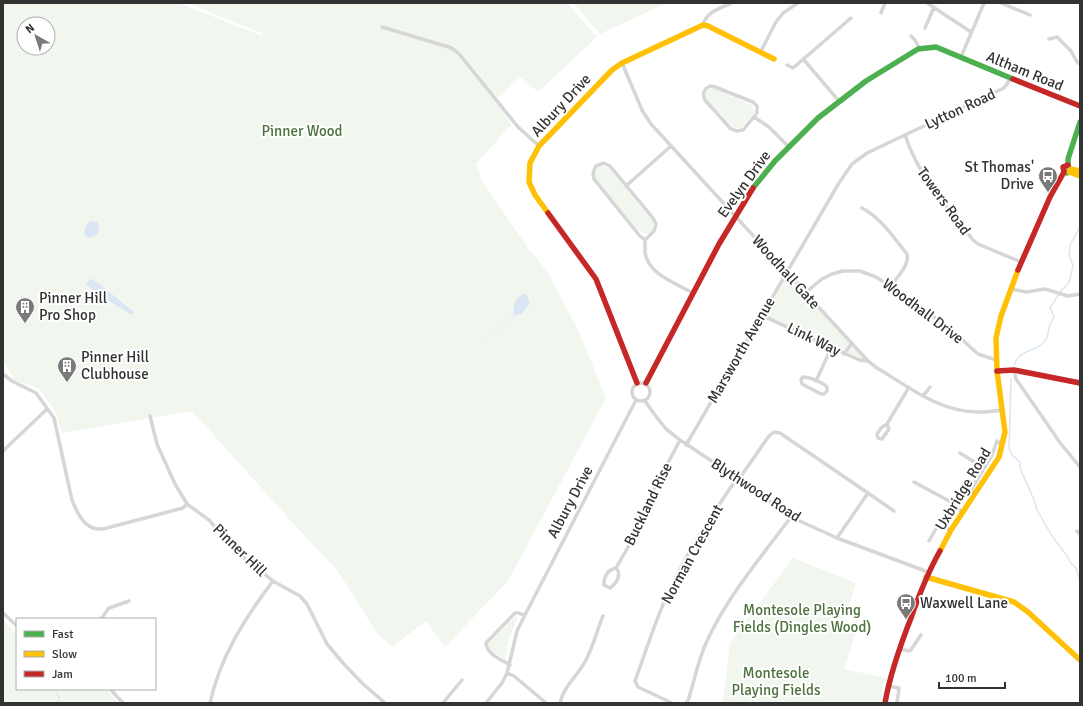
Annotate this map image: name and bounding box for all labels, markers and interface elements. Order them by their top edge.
north arrow [16,16,56,56]
text: N [23,21,37,36]
street label: Altham Road [984,47,1066,95]
street label: Albury Drive [527,70,595,140]
street label: Lytton Road [922,85,998,133]
park label: Pinner Wood [262,122,343,140]
street label: Evelyn Drive [714,147,774,221]
place label: St Thomas' Drive [965,158,1034,193]
street label: Towers Road [913,164,975,238]
bus stop icon: St Thomas' Drive [1037,165,1059,193]
street label: Woodhall Gate [748,231,824,313]
street label: Woodhall Drive [879,275,967,347]
place label: Pinner Hill Pro Shop [39,289,107,324]
street label: Marsworth Avenue [703,294,779,406]
building icon: Pinner Hill Pro Shop [14,296,36,324]
street label: Link Way [784,318,844,360]
place label: Pinner Hill Clubhouse [81,348,149,383]
building icon: Pinner Hill Clubhouse [56,355,78,383]
street label: Uxbridge Road [931,444,995,534]
street label: Blythwood Road [708,454,804,526]
street label: Buckland Rise [620,460,676,548]
street label: Albury Drive [543,463,597,541]
street label: Norman Crescent [657,501,727,607]
street label: Pinner Hill [209,520,271,580]
bus stop icon: Waxwell Lane [895,592,917,620]
place label: Waxwell Lane [920,594,1008,612]
park label: Montesole Playing Fields (Dingles Wood) [733,601,871,636]
legend [16,618,156,690]
text: Fast [52,627,73,642]
text: Slow [52,647,77,662]
park label: Montesole Playing Fields [731,664,821,699]
scale bar [939,664,1005,690]
text: Jam [52,667,73,682]
text: 100 m [945,671,977,686]

